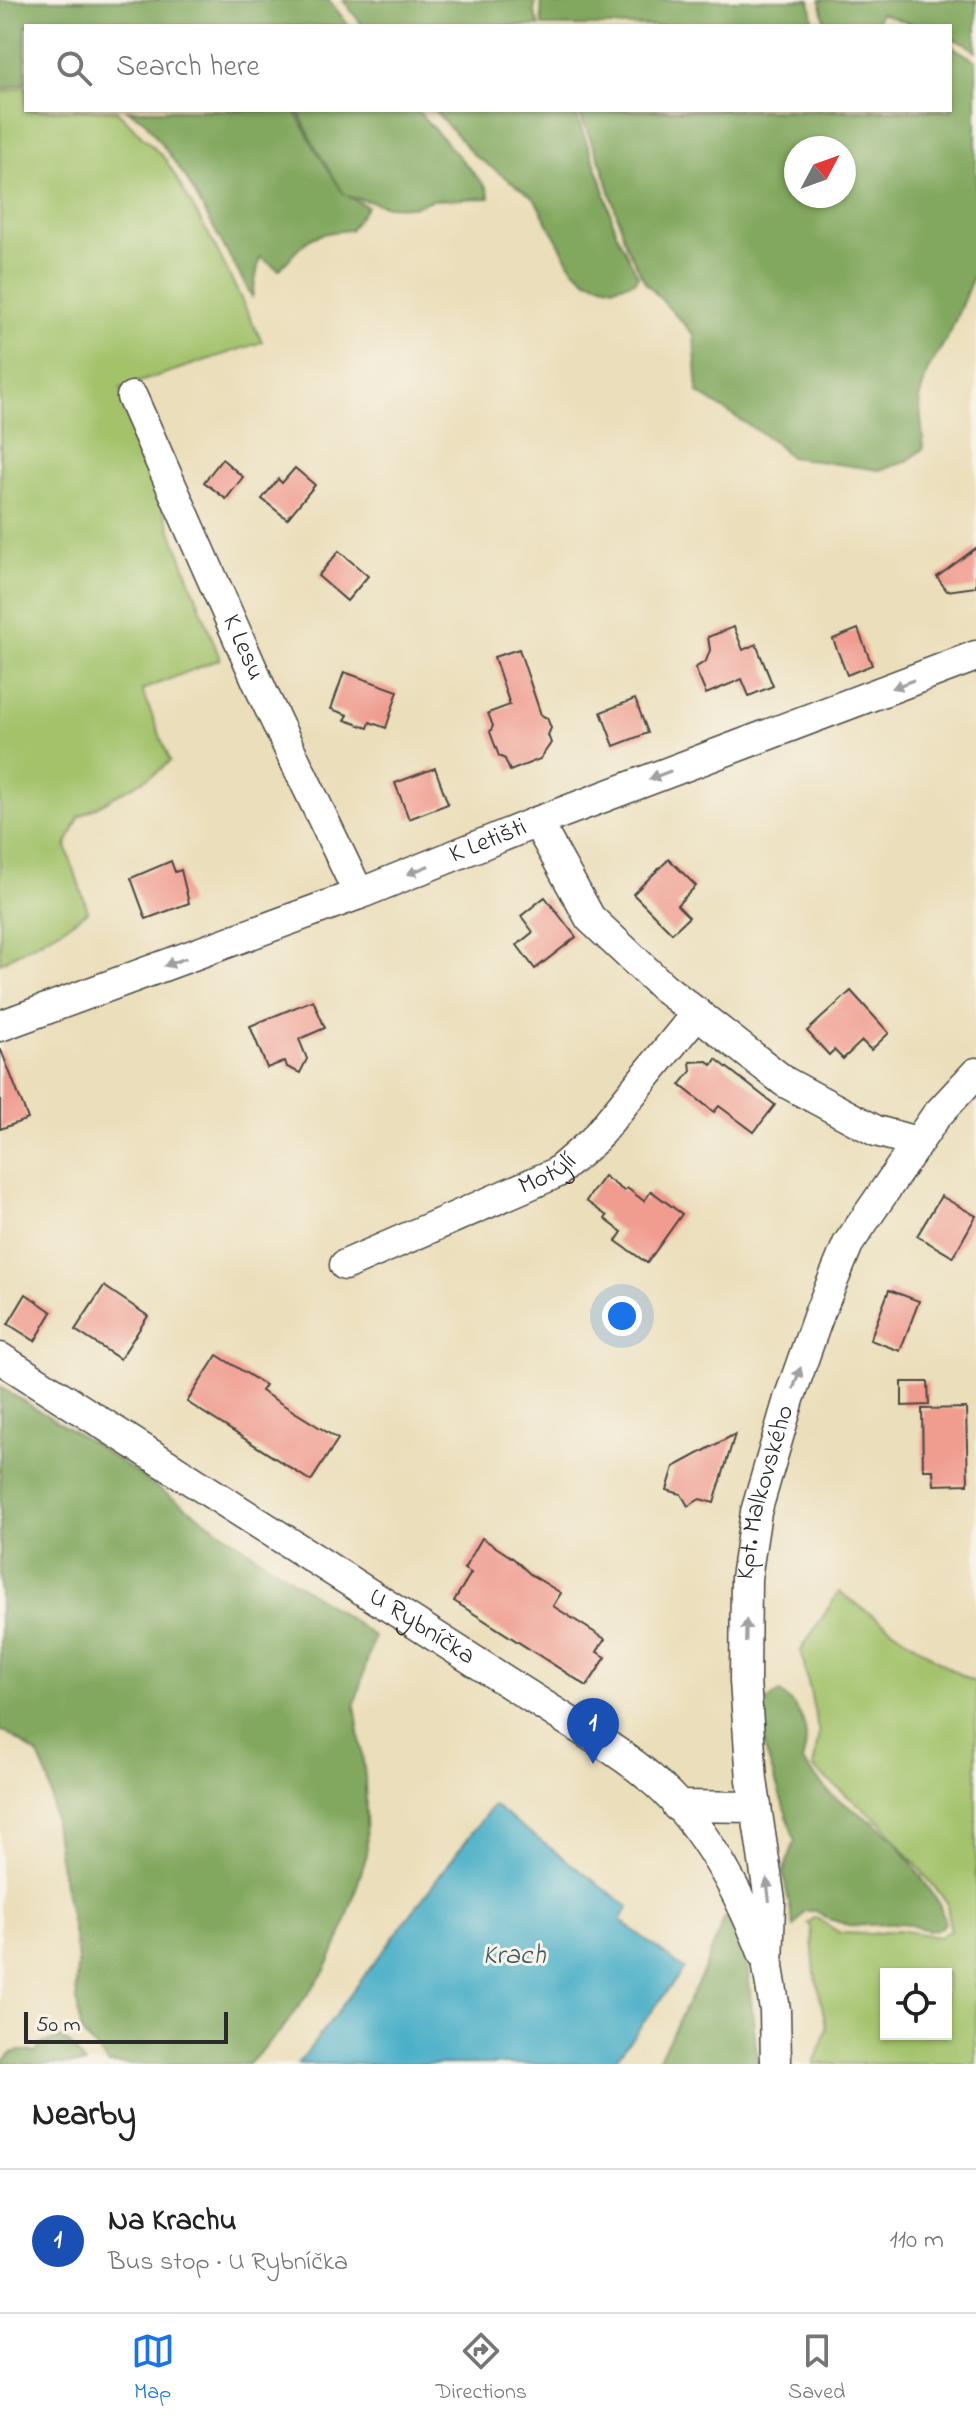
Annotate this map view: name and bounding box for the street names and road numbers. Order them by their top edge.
street label: K Lesu [211,609,274,687]
street label: K Letišti [444,809,533,874]
street label: Motýlí [513,1144,586,1206]
street label: Kpt. Malkovského [727,1401,805,1582]
street label: U Rybníčka [361,1579,482,1675]

